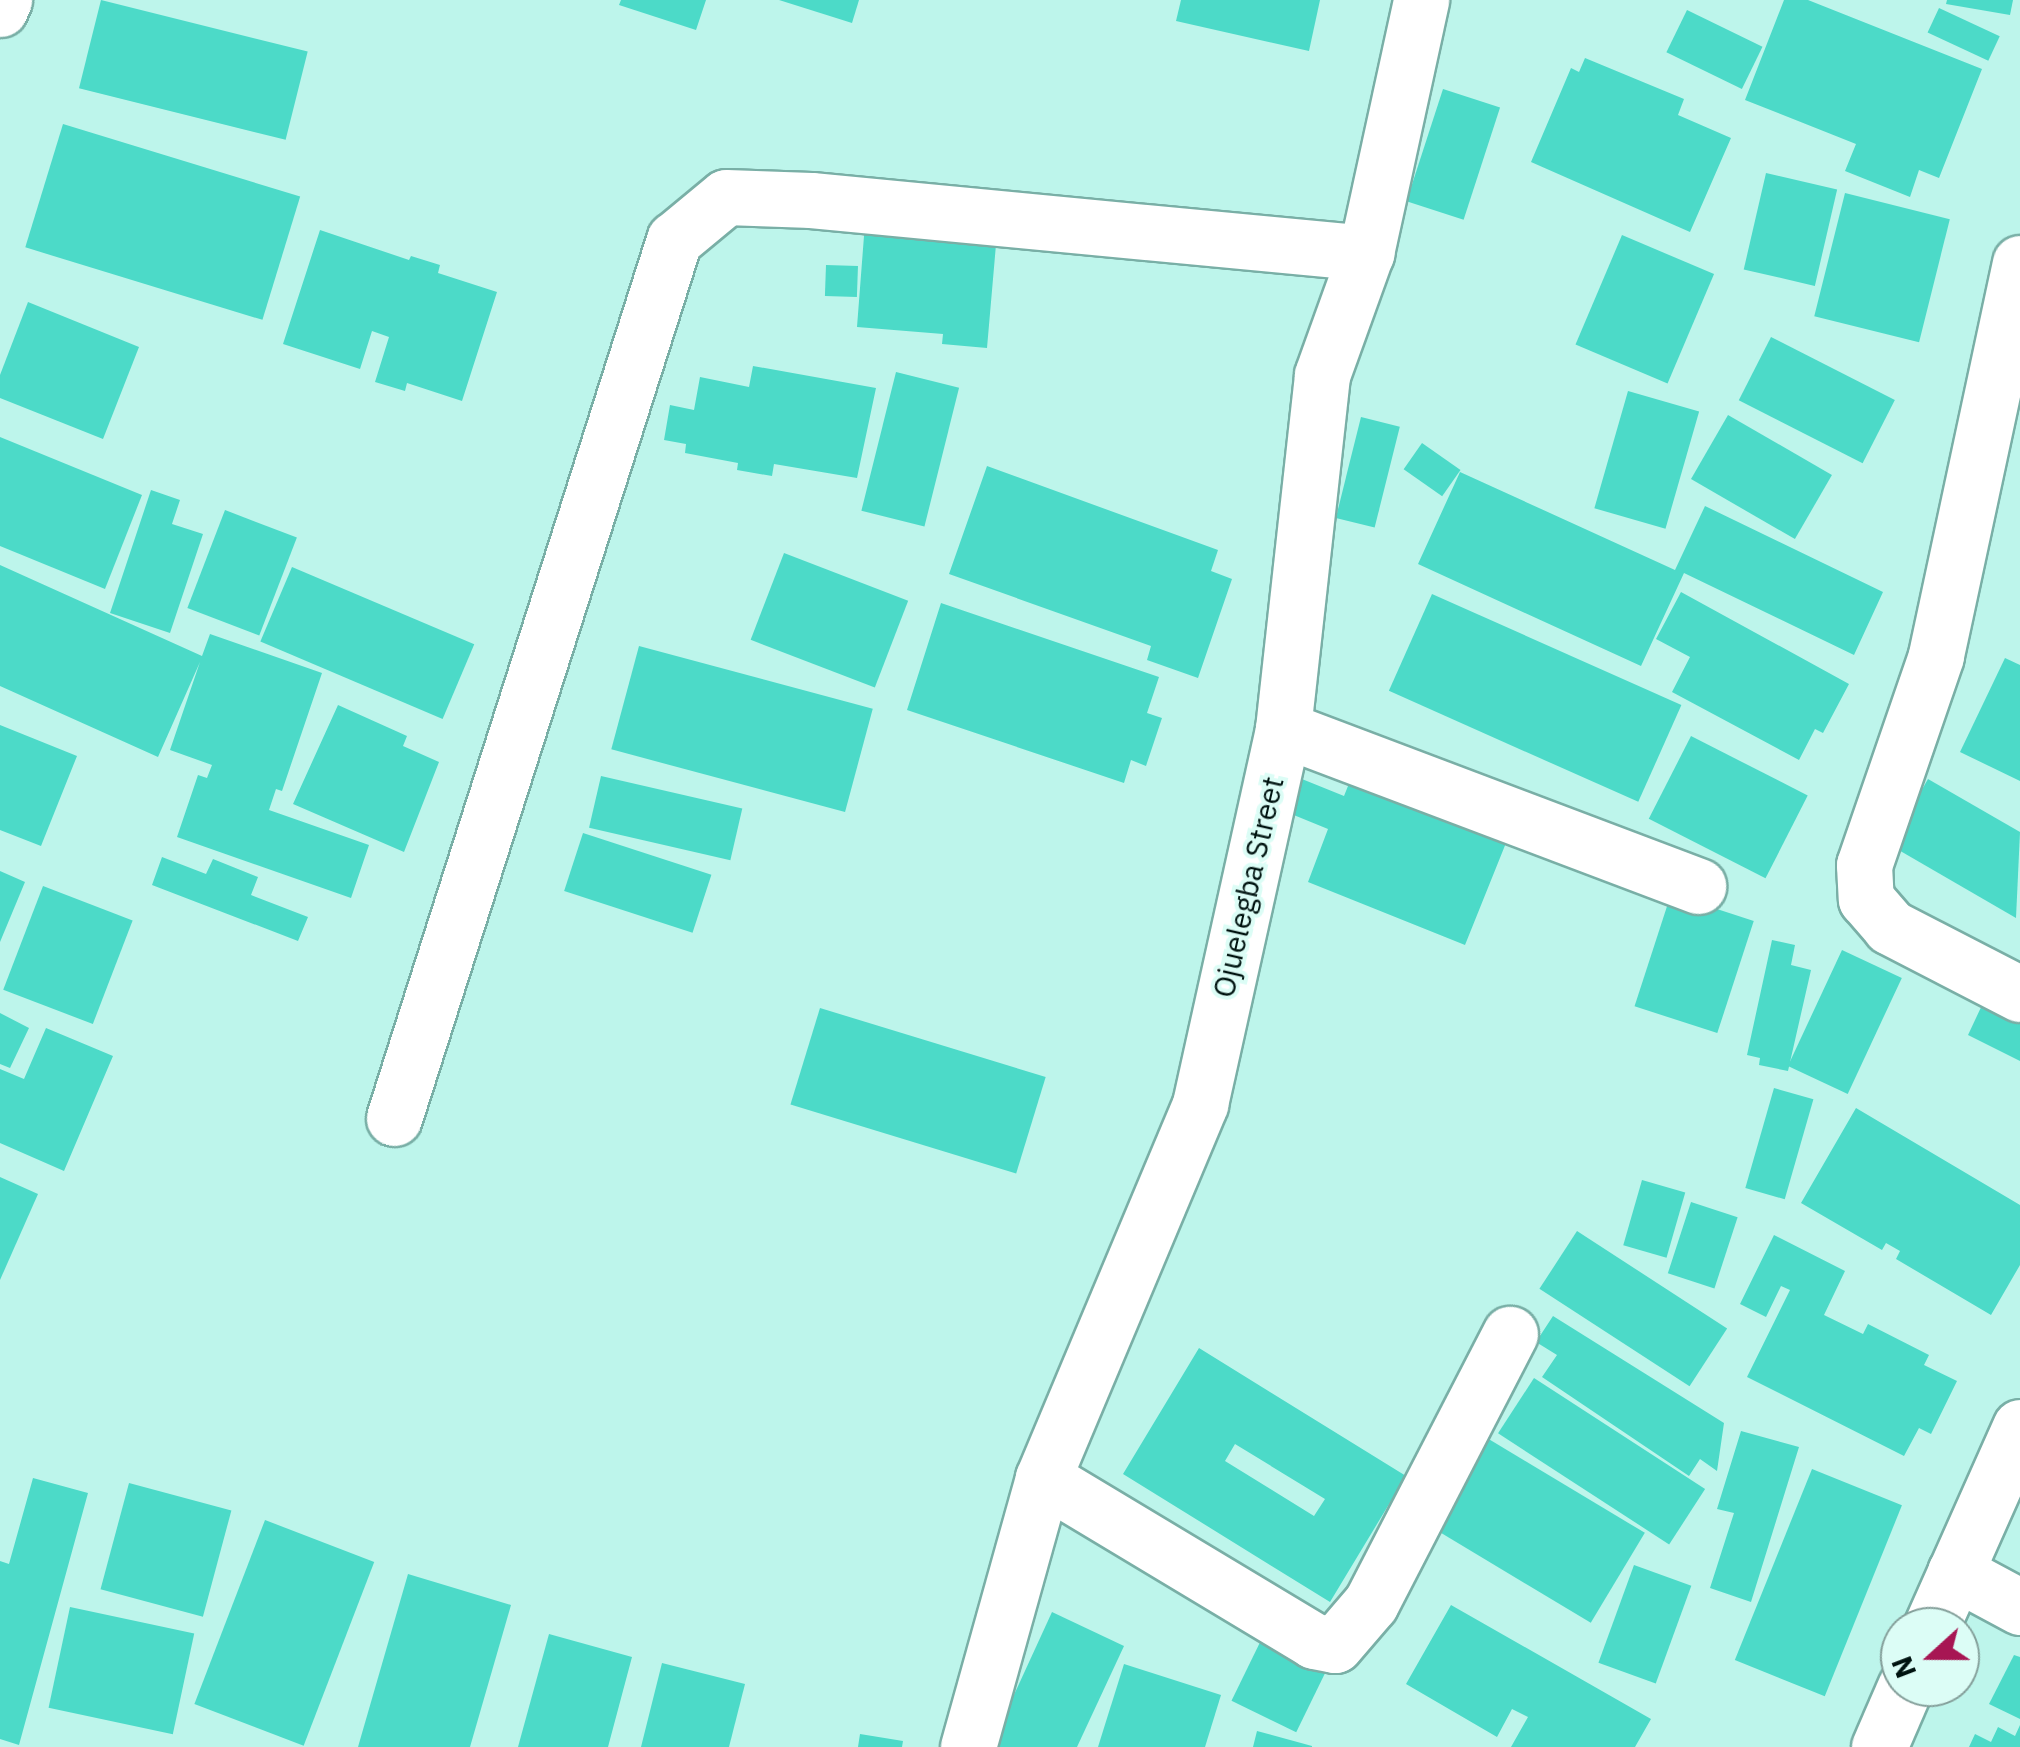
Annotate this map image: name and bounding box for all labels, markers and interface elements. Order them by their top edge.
street label: Ojuelegba Street [1205,773,1291,1001]
north arrow [1880,1607,1980,1707]
text: N [1882,1651,1924,1683]

